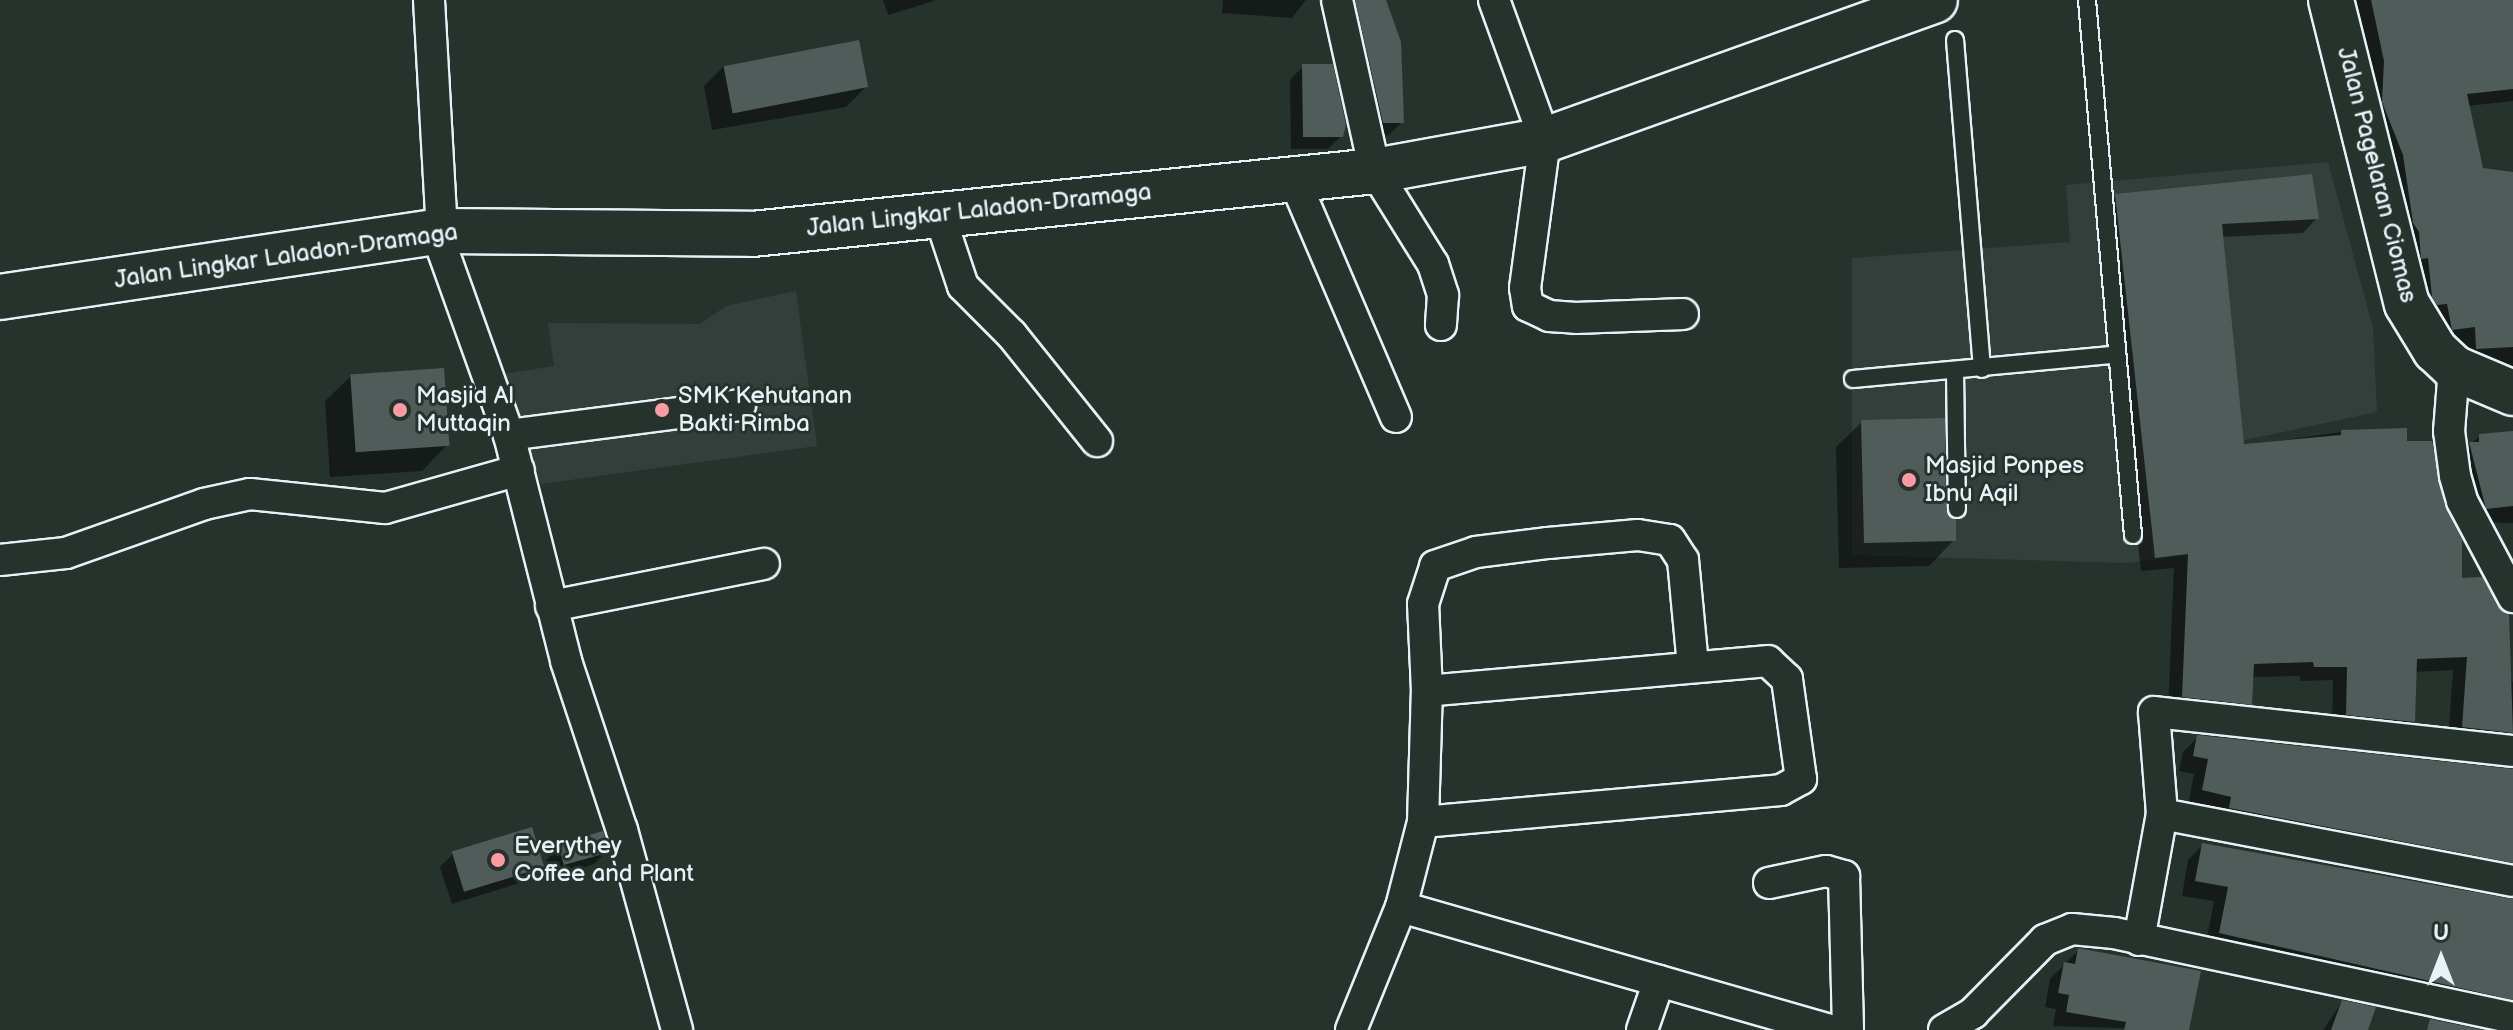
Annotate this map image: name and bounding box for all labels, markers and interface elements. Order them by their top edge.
street label: Jalan Pagelaran Ciomas [2331,44,2423,306]
street label: Jalan Lingkar Laladon-Dramaga [805,178,1153,242]
street label: Jalan Lingkar Laladon-Dramaga [112,218,460,294]
place label: Masjid Al Muttaqin [416,382,514,438]
place label: SMK Kehutanan Bakti Rimba [678,382,852,438]
marker: Masjid Al Muttaqin [391,401,409,419]
marker: SMK Kehutanan Bakti Rimba [653,401,671,419]
place label: Masjid Ponpes Ibnu Aqil [1925,452,2084,508]
marker: Masjid Ponpes Ibnu Aqil [1900,471,1918,489]
place label: Everythey Coffee and Plant [514,832,694,888]
marker: Everythey Coffee and Plant [489,851,507,869]
north arrow [2401,918,2481,998]
text: U [2433,920,2449,947]

